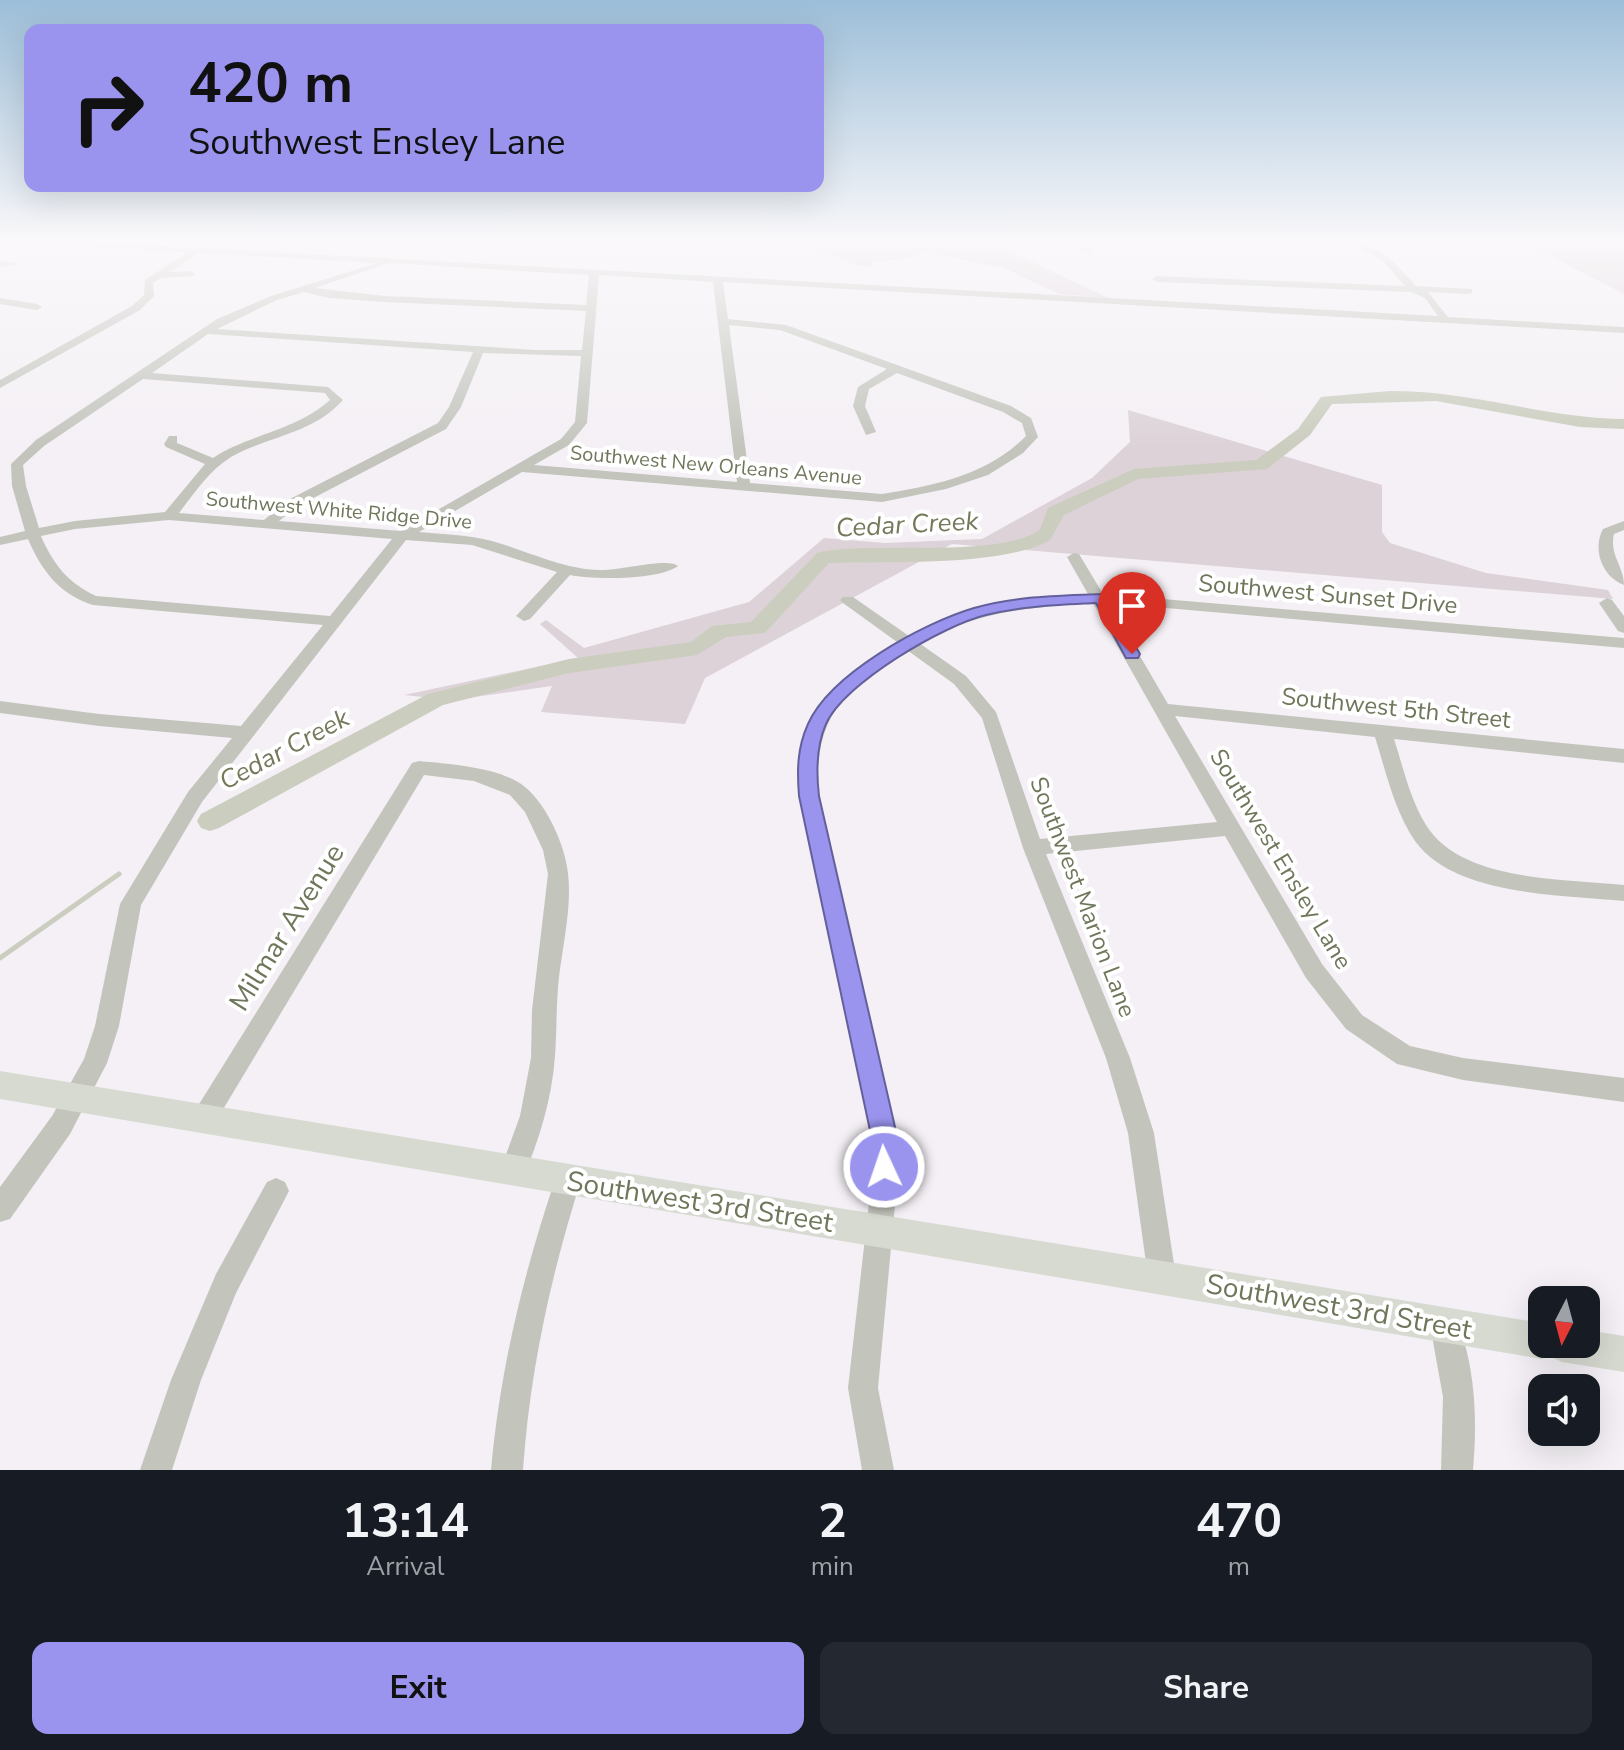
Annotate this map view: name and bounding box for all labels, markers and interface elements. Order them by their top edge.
text: 420 m [188,45,353,122]
icon: right [56,56,160,160]
text: Southwest Ensley Lane [188,118,566,167]
street label: Southwest New Orleans Avenue [569,439,863,492]
street label: Southwest White Ridge Drive [205,485,473,536]
water label: Cedar Creek [835,503,980,546]
street label: Southwest Sunset Drive [1197,567,1459,621]
pin [1098,572,1166,654]
icon: arrive [1110,584,1154,628]
street label: Southwest 5th Street [1280,680,1513,736]
water label: Cedar Creek [213,700,356,798]
street label: Southwest Ensley Lane [1202,743,1360,975]
street label: Southwest Marion Lane [1022,772,1144,1022]
street label: Milmar Avenue [220,837,353,1018]
position arrow [842,1125,926,1209]
street label: Southwest 3rd Street [564,1162,836,1242]
street label: Southwest 3rd Street [1203,1265,1475,1349]
north arrow [1528,1286,1600,1358]
map controls [1528,1286,1600,1446]
button: sound [1528,1374,1600,1446]
text: 13:14 [342,1488,469,1554]
text: 2 [818,1488,847,1554]
text: 470 [1196,1488,1282,1554]
text: Arrival [366,1549,445,1584]
text: min [811,1549,854,1584]
text: m [1228,1549,1250,1584]
button: Exit [32,1642,804,1734]
button: Share [820,1642,1592,1734]

